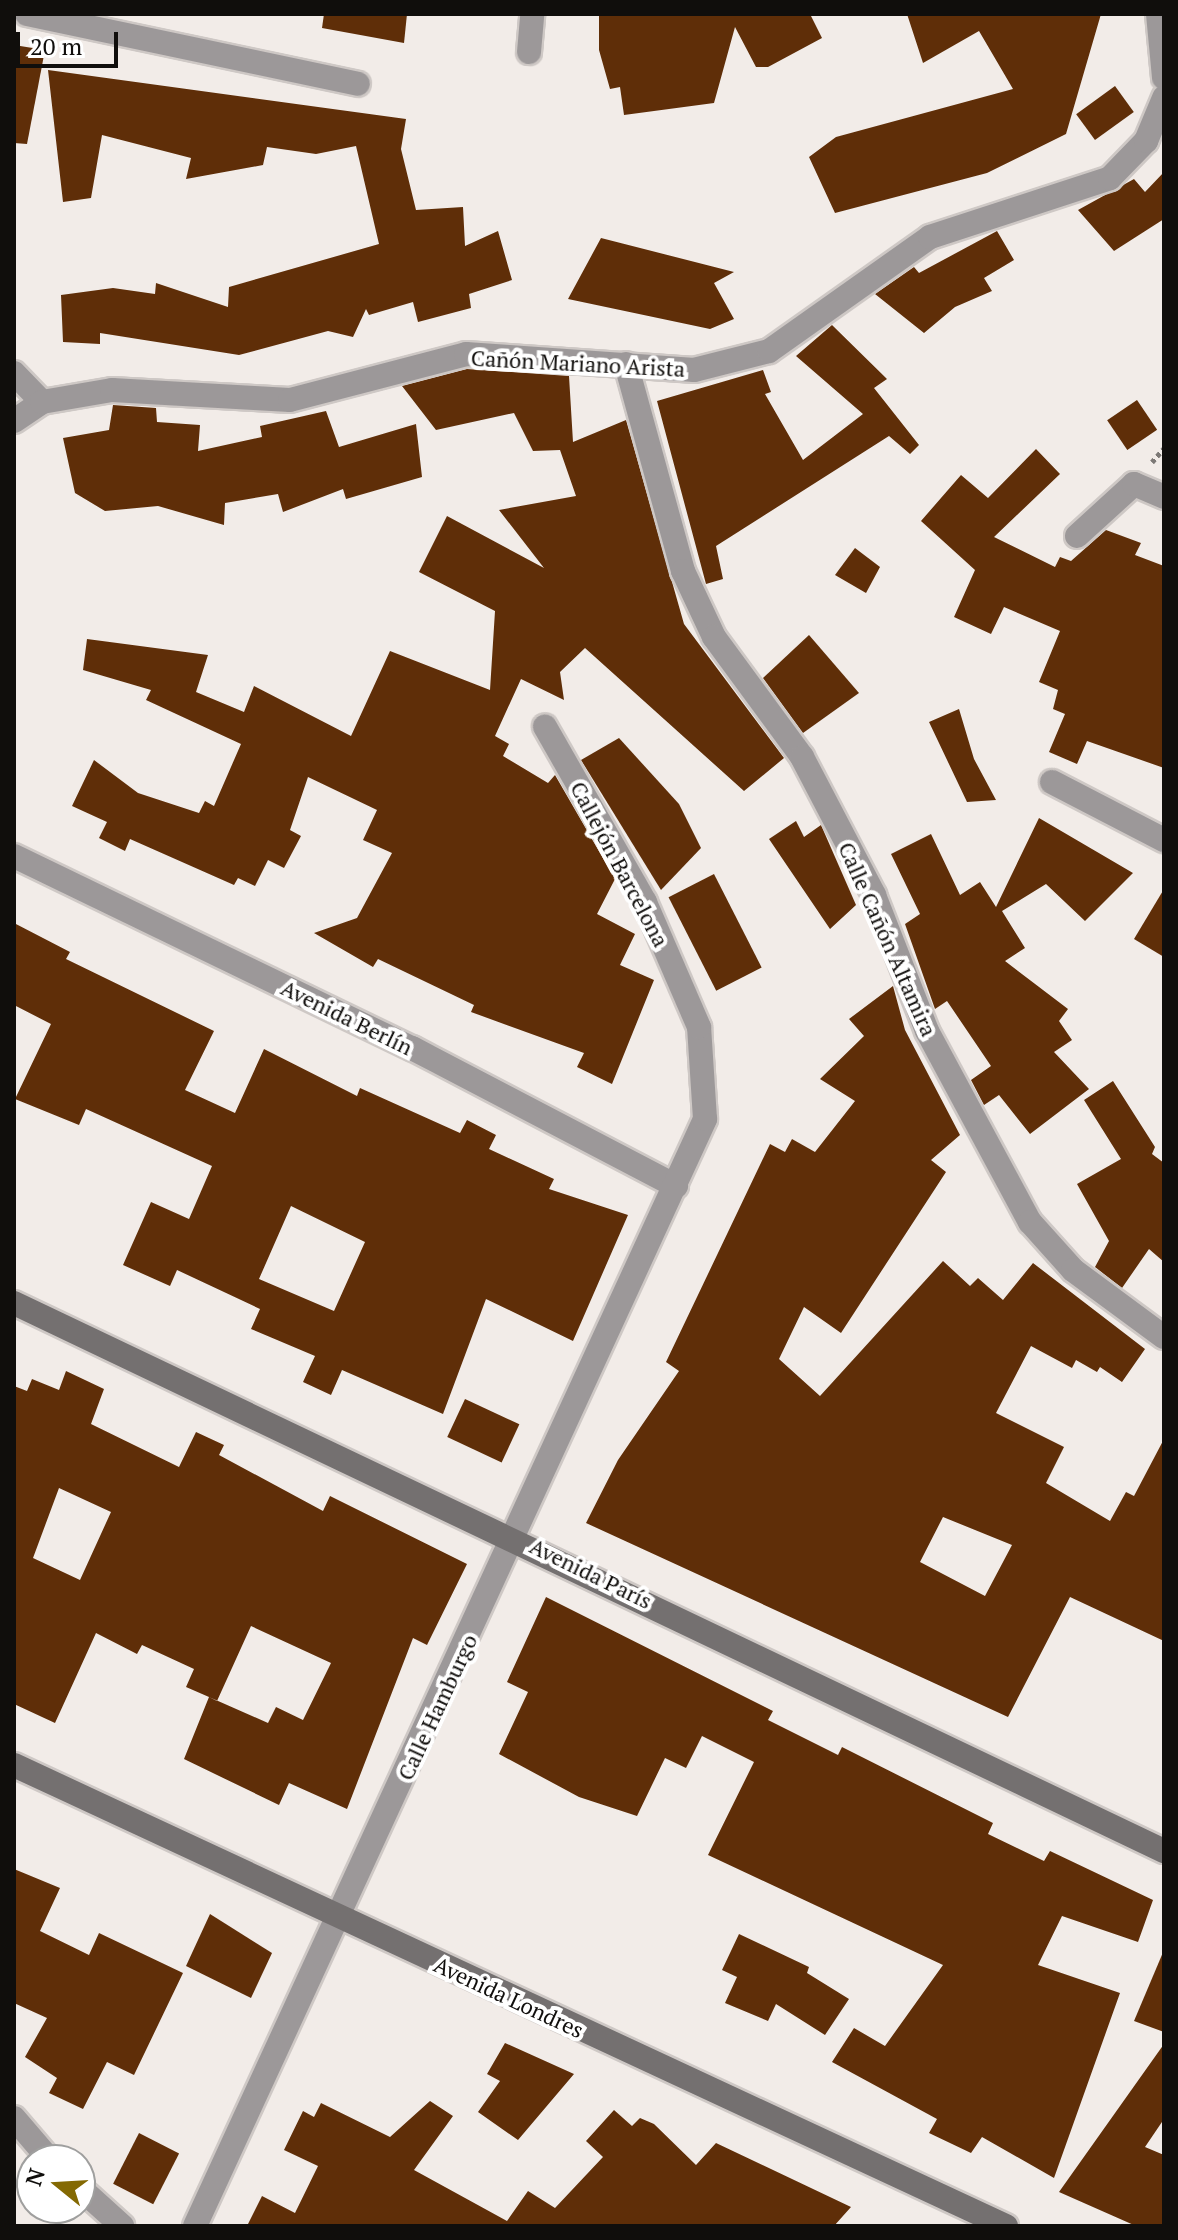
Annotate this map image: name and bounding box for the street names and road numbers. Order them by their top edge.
street label: Cañón Mariano Arista [470,344,686,382]
street label: Callejón Barcelona [565,777,675,951]
street label: Calle Cañón Altamira [833,838,943,1040]
street label: Avenida Berlín [277,974,417,1060]
street label: Avenida París [526,1532,656,1614]
street label: Calle Hamburgo [392,1630,482,1784]
street label: Avenida Londres [430,1951,588,2043]

